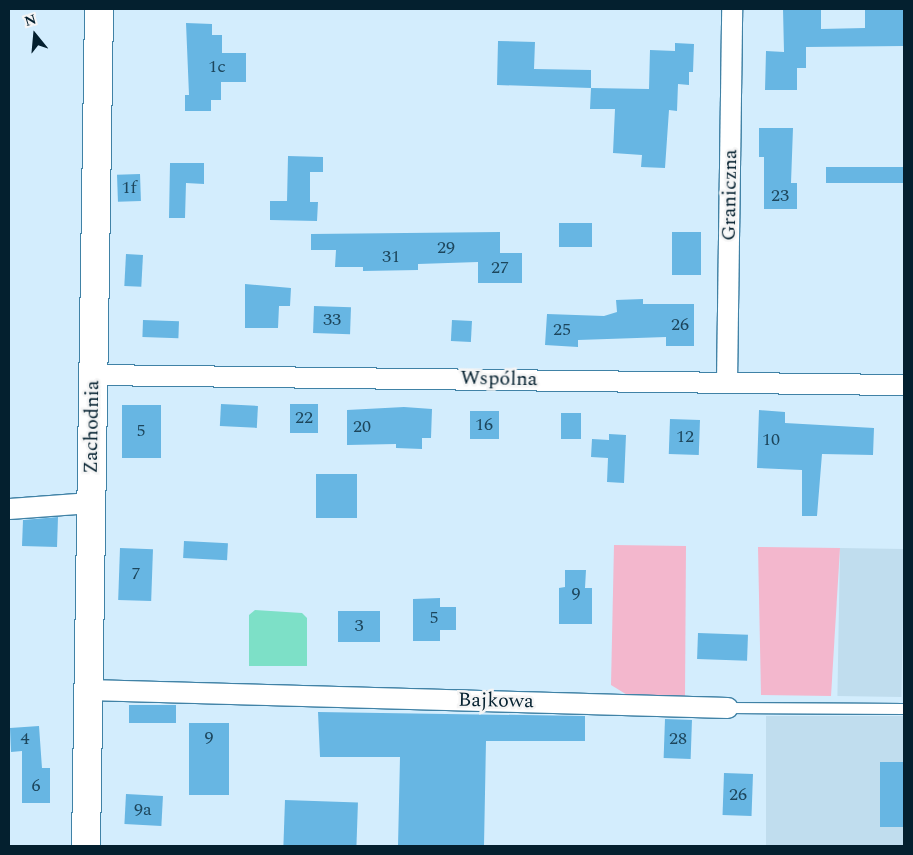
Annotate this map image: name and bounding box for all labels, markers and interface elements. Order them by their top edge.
text: N [22,8,39,32]
north arrow [10,10,60,60]
house number: 1c [208,56,226,78]
street label: Graniczna [717,149,743,241]
house number: 1f [121,177,137,199]
house number: 23 [771,185,789,207]
house number: 29 [437,237,455,259]
house number: 31 [382,246,400,268]
house number: 27 [491,257,509,279]
house number: 33 [323,309,341,331]
house number: 26 [671,314,689,336]
house number: 25 [553,319,571,341]
street label: Wspólna [460,366,538,392]
street label: Zachodnia [79,380,105,474]
house number: 22 [295,407,313,429]
house number: 16 [475,414,493,436]
house number: 20 [353,416,371,438]
house number: 5 [137,420,145,442]
house number: 12 [676,426,694,448]
house number: 10 [762,429,780,451]
house number: 7 [132,563,140,585]
house number: 9 [572,583,580,605]
house number: 5 [430,607,438,629]
house number: 3 [355,615,363,637]
street label: Bajkowa [458,688,534,714]
house number: 9 [205,727,213,749]
house number: 4 [21,728,29,750]
house number: 28 [669,728,687,750]
house number: 6 [32,775,40,797]
house number: 26 [729,784,747,806]
house number: 9a [134,799,152,821]

